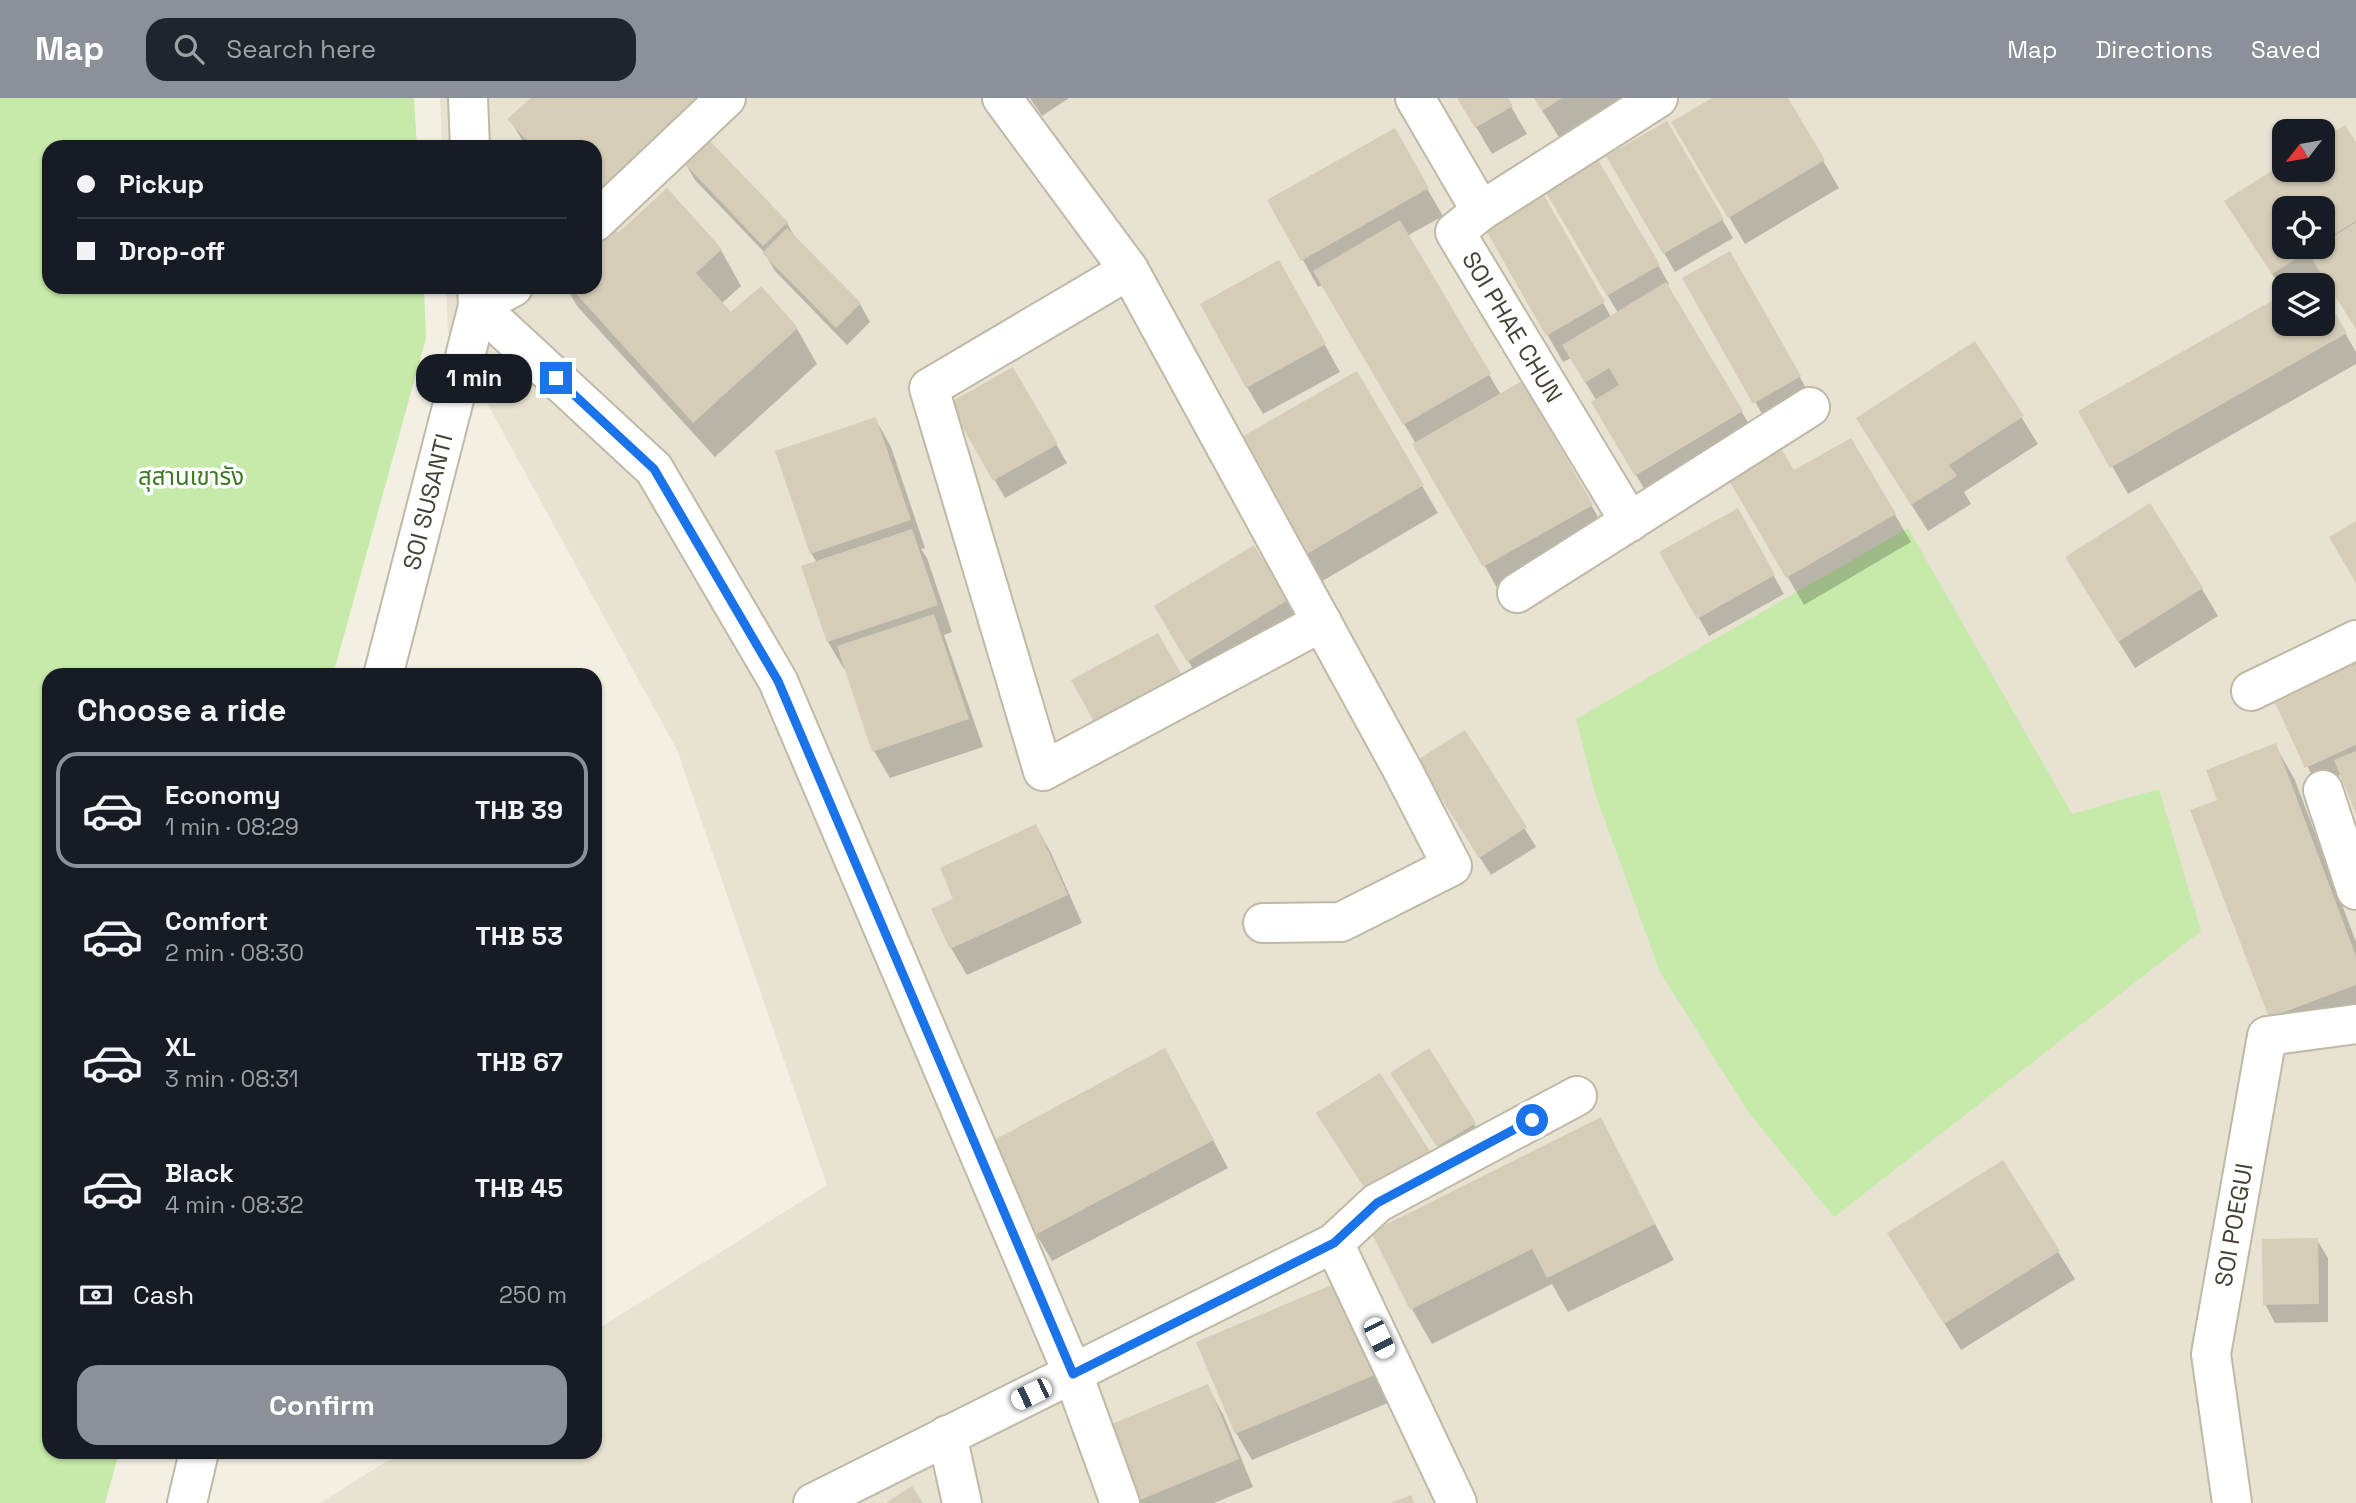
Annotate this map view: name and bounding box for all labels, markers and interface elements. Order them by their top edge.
search box [146,18,636,81]
text: Map [35,28,104,70]
icon: search [170,30,208,68]
text: Search here [226,32,376,66]
text: Map [2007,34,2057,65]
text: Directions [2095,34,2213,65]
text: Saved [2251,34,2321,65]
north arrow [2272,119,2334,182]
map controls [2272,119,2335,336]
text: Pickup [119,167,204,201]
button: locate [2272,196,2335,259]
text: Drop-off [119,234,225,268]
street label: SOI PHAE CHUN [1455,246,1570,408]
button: layers [2272,273,2335,336]
callout: 1 min [416,354,532,402]
route end [540,362,572,394]
text: 1 min [446,363,502,393]
street label: SOI SUSANTI [396,431,459,573]
park label: สุสานเขารัง [138,461,244,492]
text: Choose a ride [77,690,287,730]
text: Economy [165,778,281,812]
icon: car [81,779,144,842]
text: THB 39 [475,793,563,827]
text: 1 min · 08:29 [165,812,299,842]
text: Comfort [165,904,268,938]
icon: car [81,905,144,968]
text: THB 53 [475,919,563,953]
text: 2 min · 08:30 [165,938,304,968]
text: XL [165,1030,196,1064]
icon: car [81,1031,144,1094]
text: THB 67 [477,1045,563,1079]
text: 3 min · 08:31 [165,1064,299,1094]
route start [1516,1104,1548,1136]
text: Black [165,1156,234,1190]
icon: car [81,1157,144,1220]
street label: SOI POEGUI [2207,1161,2260,1289]
text: THB 45 [475,1171,563,1205]
text: 4 min · 08:32 [165,1190,304,1220]
icon: cash [77,1276,115,1314]
text: Cash [133,1278,194,1312]
text: 250 m [499,1280,567,1310]
car [1361,1315,1398,1361]
button: Confirm [77,1365,567,1445]
car [1008,1375,1055,1413]

